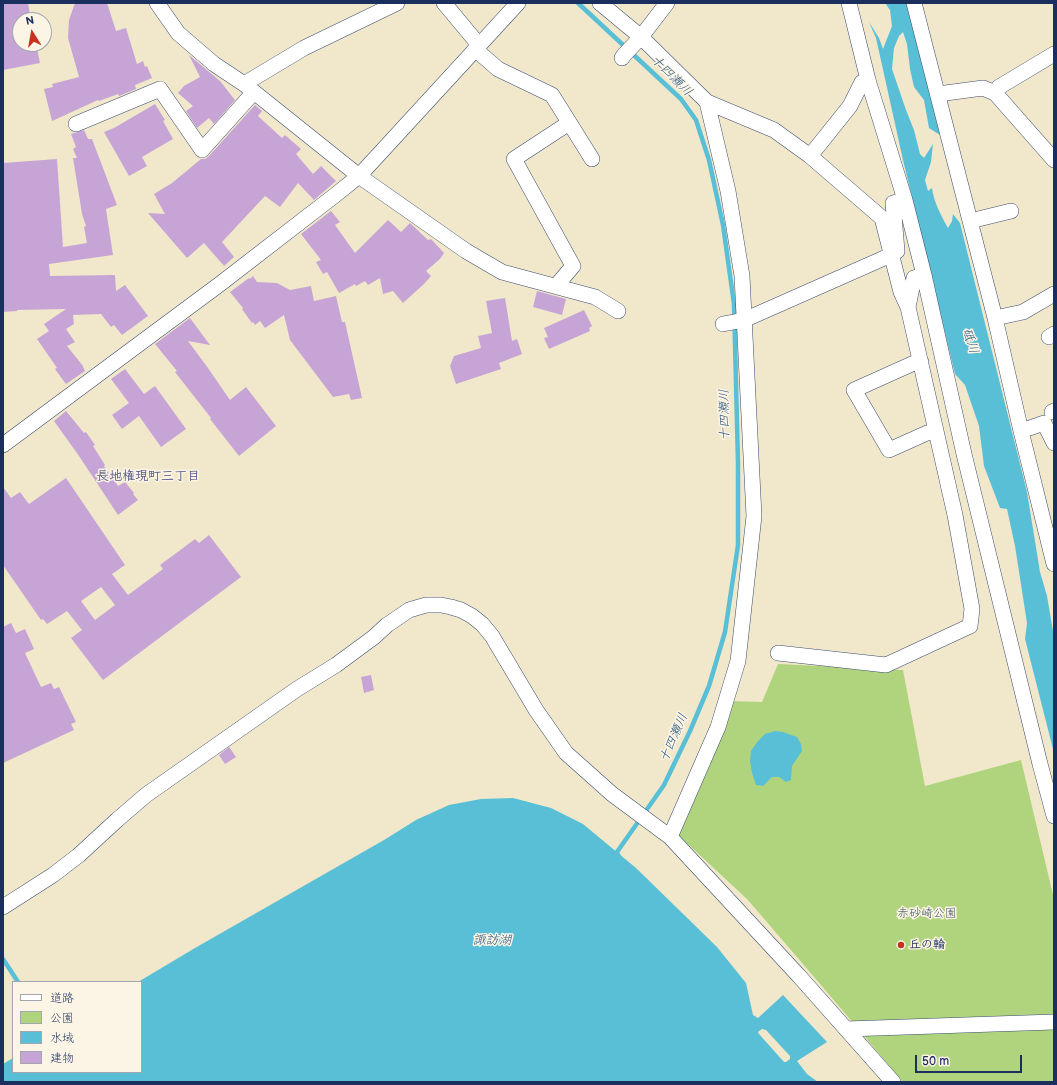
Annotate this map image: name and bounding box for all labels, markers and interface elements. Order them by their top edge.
north arrow [12,12,52,52]
text: N [25,14,35,28]
water label: 十四瀬川 [647,52,695,100]
water label: 砥川 [959,326,981,356]
water label: 十四瀬川 [717,389,733,441]
district label: 長地権現町三丁目 [96,469,200,485]
water label: 十四瀬川 [656,711,692,765]
park label: 赤砂崎公園 [897,907,957,921]
water label: 諏訪湖 [473,933,511,949]
place label: 丘の輪 [909,938,945,952]
marker: 丘の輪 [896,940,906,950]
legend [12,981,142,1073]
text: 道路 [50,991,74,1006]
text: 公園 [50,1011,74,1026]
text: 水域 [50,1031,74,1046]
scale bar [917,1047,1024,1073]
text: 建物 [50,1051,74,1066]
text: 50 m [922,1054,949,1069]

